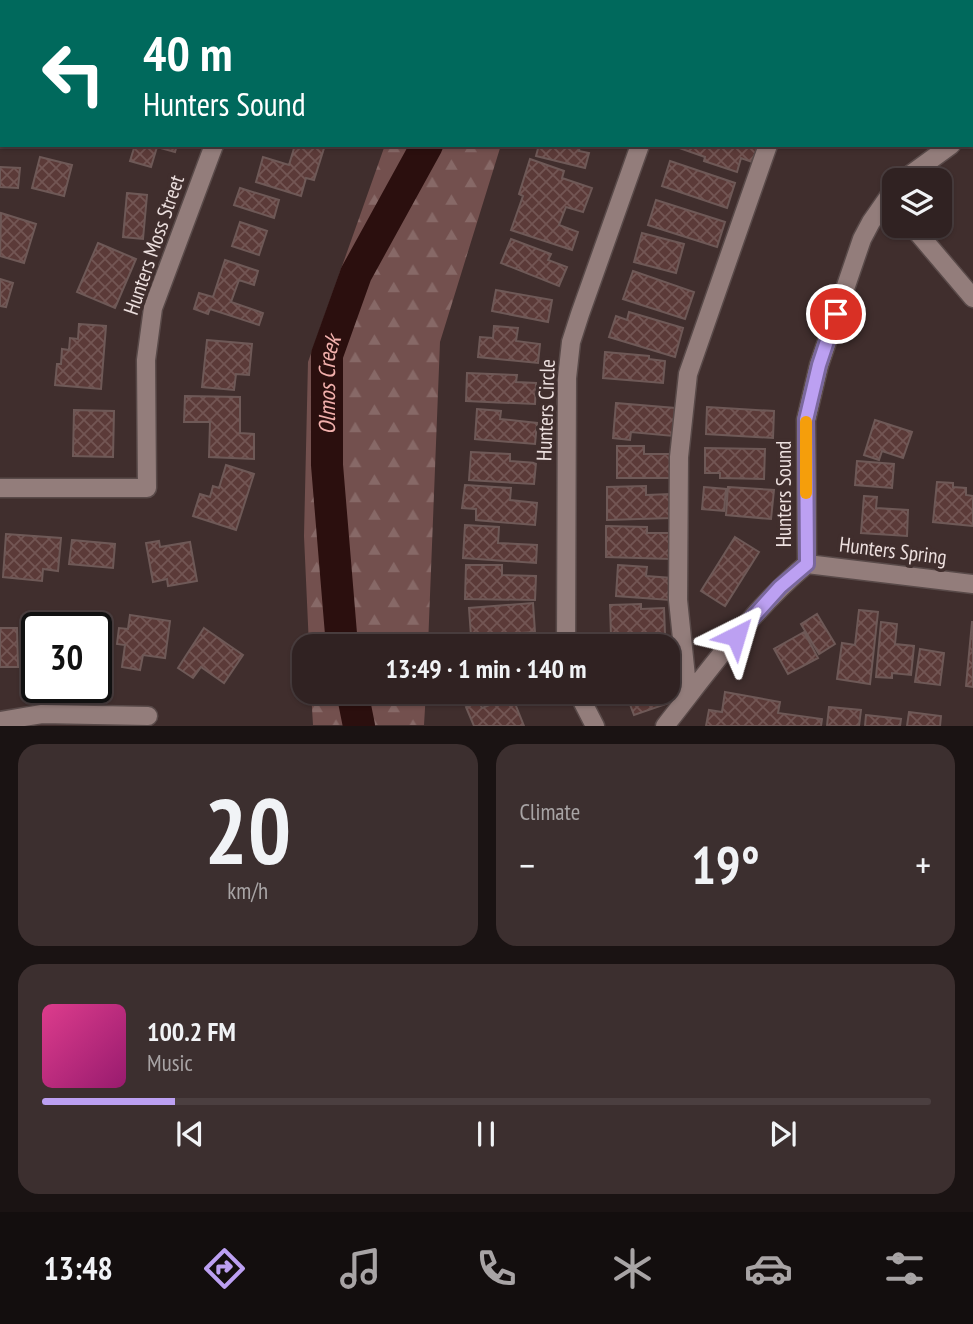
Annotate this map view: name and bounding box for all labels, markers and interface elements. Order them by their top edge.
text: 40 m [143,21,232,85]
icon: left [28,28,119,119]
text: Hunters Sound [143,83,306,125]
map controls [882,168,952,238]
button: layers [882,168,952,238]
street label: Hunters Moss Street [117,171,190,318]
pin [806,284,866,344]
icon: arrive [817,295,855,333]
water label: Olmos Creek [312,328,348,435]
street label: Hunters Circle [530,358,561,462]
street label: Hunters Sound [770,441,797,547]
street label: Hunters Spring [838,531,948,570]
position arrow [699,599,773,673]
speed limit sign: 30 [21,612,112,703]
text: 13:49 · 1 min · 140 m [386,652,586,685]
text: 20 [204,771,291,889]
text: Climate [520,797,580,826]
text: 19° [691,831,760,898]
text: − [520,840,535,889]
text: + [915,840,931,889]
text: km/h [227,876,268,905]
text: 100.2 FM [147,1015,236,1048]
text: Music [147,1048,193,1077]
icon: previous [171,1115,209,1153]
icon: pause [467,1115,505,1153]
icon: next [764,1115,802,1153]
icon: directions [200,1244,249,1293]
icon: music [336,1244,385,1293]
icon: phone [472,1244,521,1293]
icon: climate [608,1244,657,1293]
icon: car [744,1244,793,1293]
icon: filters [880,1244,929,1293]
text: 13:48 [44,1247,113,1289]

